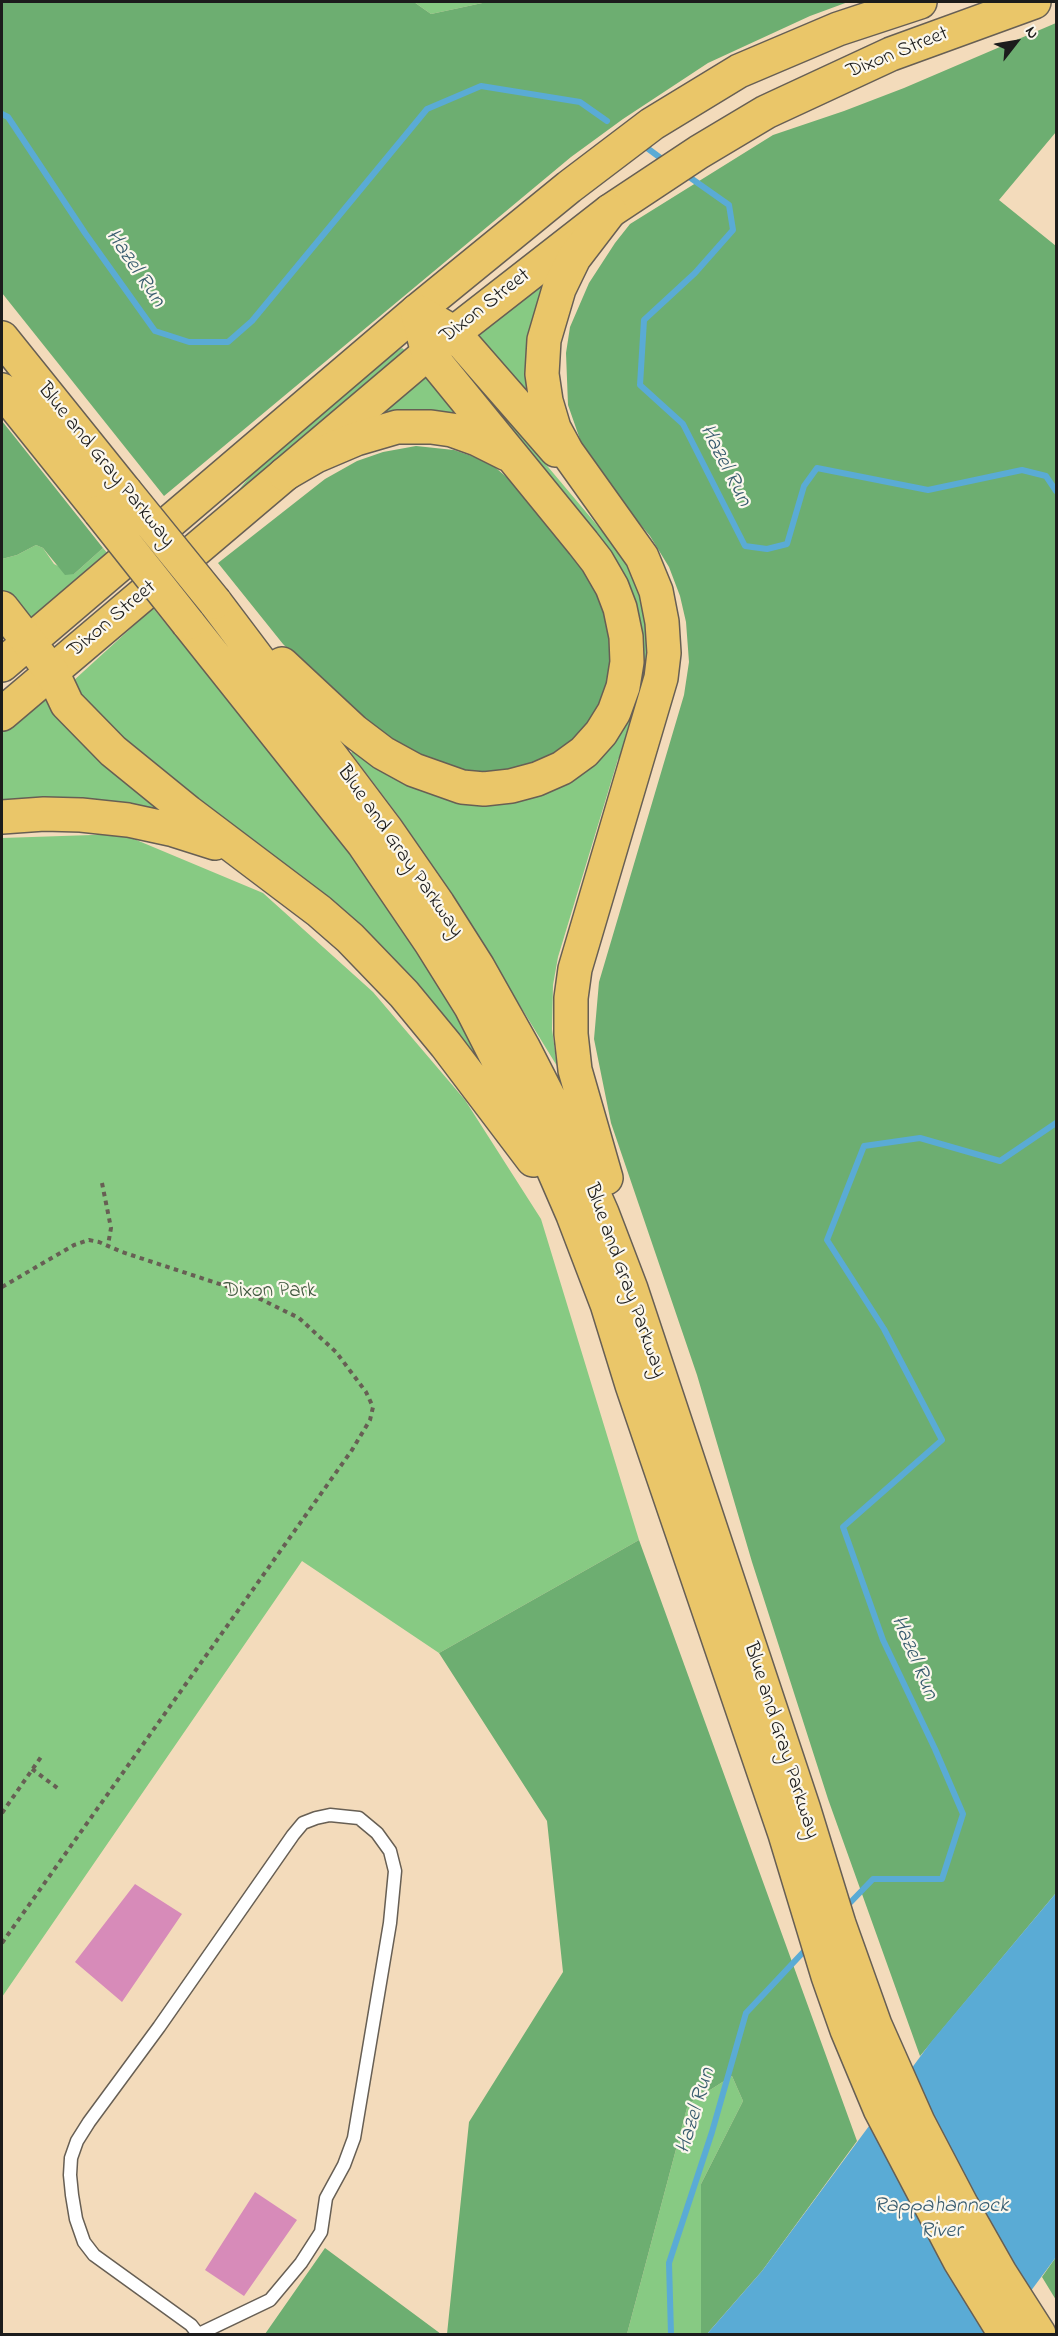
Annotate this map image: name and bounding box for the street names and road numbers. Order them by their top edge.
street label: Dixon Street [843,22,953,86]
street label: Dixon Street [436,264,536,350]
street label: Blue and Gray Parkway [31,379,179,553]
street label: Dixon Street [64,576,162,664]
street label: Blue and Gray Parkway [330,761,468,943]
street label: Blue and Gray Parkway [577,1181,671,1381]
street label: Blue and Gray Parkway [736,1640,824,1842]

